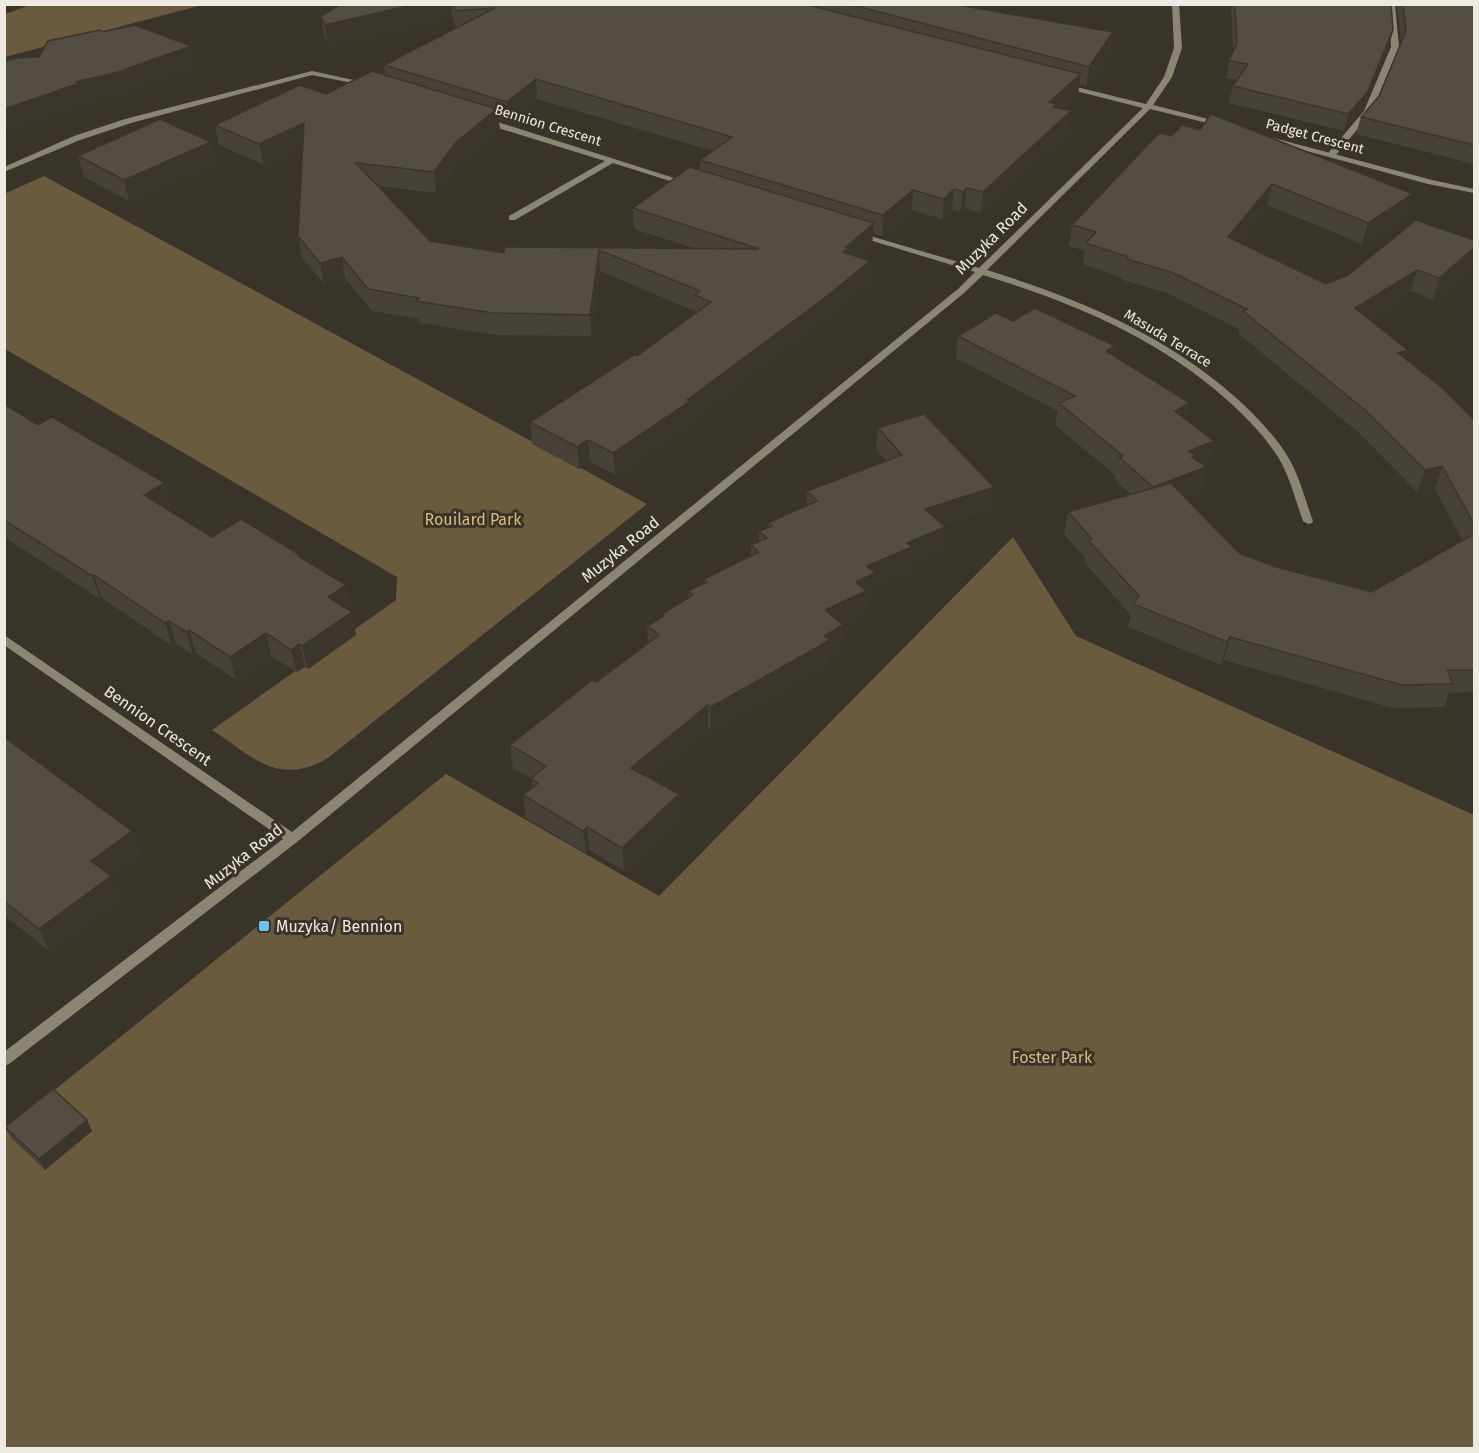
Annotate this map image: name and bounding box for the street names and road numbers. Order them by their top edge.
street label: Bennion Crescent [492,101,604,150]
street label: Padget Crescent [1264,115,1367,158]
street label: Muzyka Road [951,198,1031,278]
street label: Masuda Terrace [1121,306,1214,371]
street label: Muzyka Road [578,512,663,586]
street label: Bennion Crescent [100,681,215,770]
street label: Muzyka Road [200,820,286,893]

